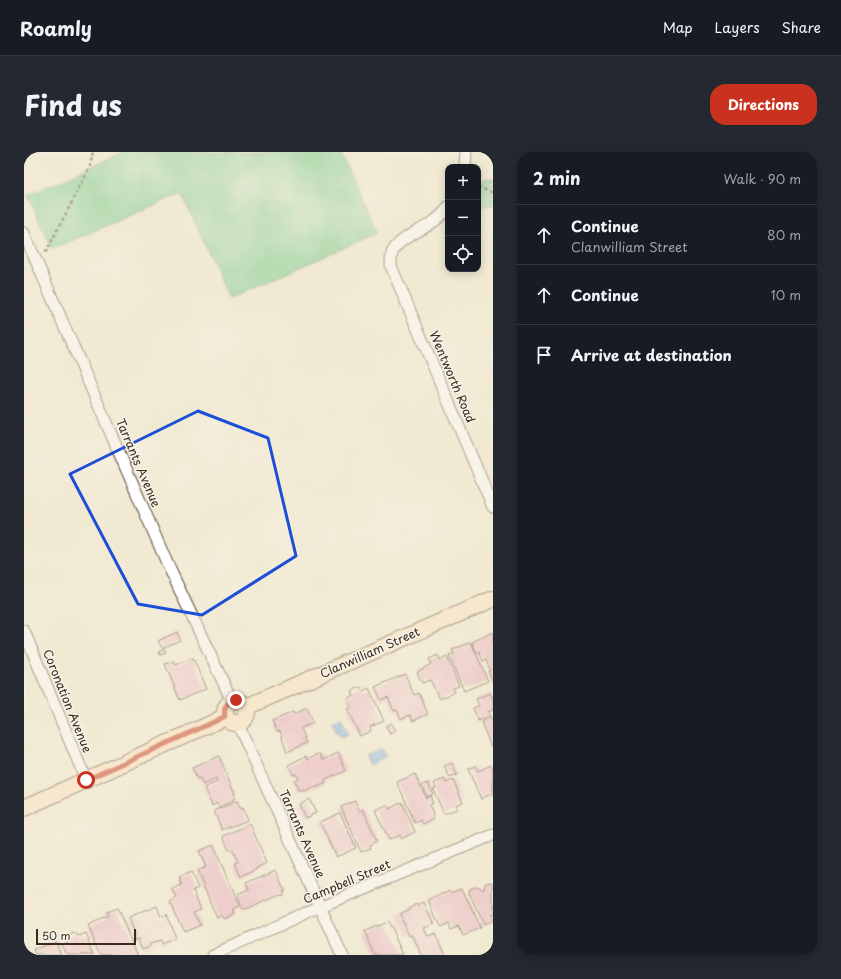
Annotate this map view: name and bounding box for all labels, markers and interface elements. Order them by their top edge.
text: Roamly [20,14,92,42]
text: Map [663,17,693,38]
text: Layers [715,17,760,38]
text: Share [782,17,821,38]
text: Find us [24,83,122,126]
button: Directions [710,84,817,125]
map controls [445,164,481,272]
button: + [445,164,481,200]
text: 2 min [533,165,580,191]
text: Walk · 90 m [724,169,801,188]
button: − [445,200,481,236]
text: Continue [571,214,639,237]
icon: ahead [533,224,555,246]
text: 80 m [767,225,801,244]
button: locate [445,236,481,272]
text: Clanwilliam Street [571,237,688,256]
text: Continue [571,283,639,306]
icon: ahead [533,284,555,306]
text: 10 m [771,285,801,304]
street label: Wentworth Road [425,328,480,425]
text: Arrive at destination [571,343,732,366]
icon: arrive [533,344,555,366]
street label: Tarrants Avenue [112,415,166,510]
street label: Clanwilliam Street [317,622,423,682]
street label: Coronation Avenue [39,646,97,755]
route end [227,691,245,709]
route start [77,771,95,789]
street label: Tarrants Avenue [275,787,331,881]
street label: Campbell Street [300,855,393,908]
scale bar [36,927,136,946]
text: 50 m [42,927,71,944]

